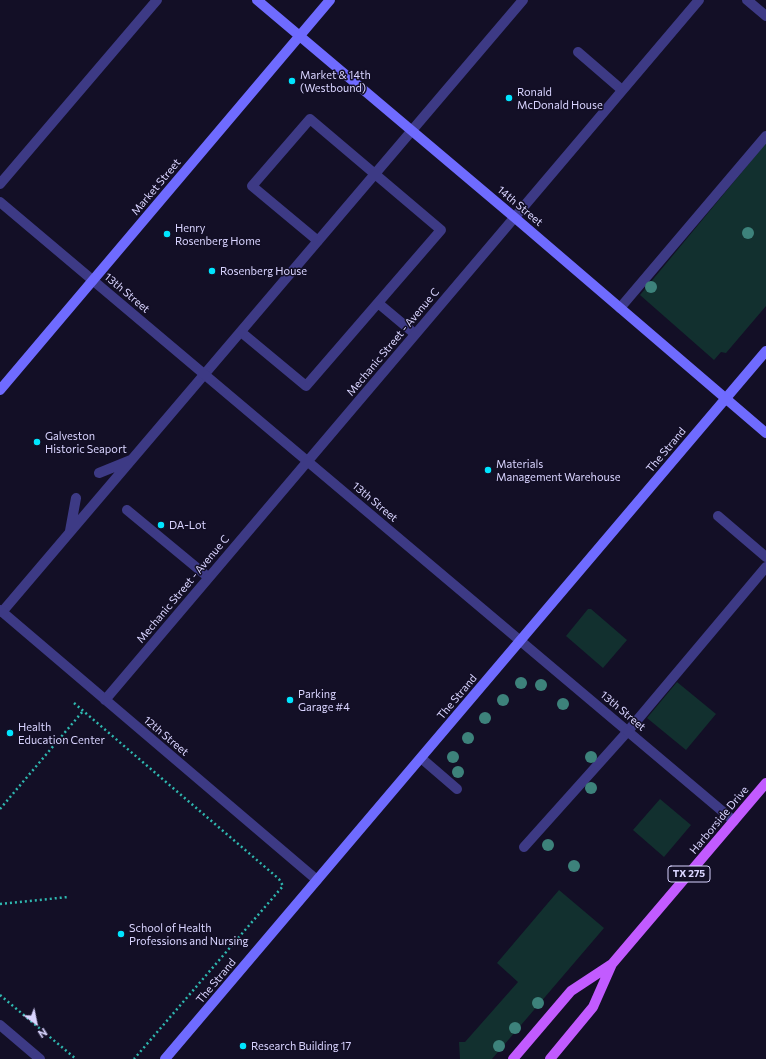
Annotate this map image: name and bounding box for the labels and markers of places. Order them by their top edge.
place label: Market & 14th (Westbound) [300,68,371,94]
marker: Market & 14th (Westbound) [287,76,297,86]
place label: Ronald McDonald House [517,85,603,111]
marker: Ronald McDonald House [504,93,514,103]
place label: Henry Rosenberg Home [175,221,261,247]
marker: Henry Rosenberg Home [162,229,172,239]
place label: Rosenberg House [220,264,307,278]
marker: Rosenberg House [207,266,217,276]
place label: Galveston Historic Seaport [45,429,127,455]
marker: Galveston Historic Seaport [32,437,42,447]
place label: Materials Management Warehouse [496,457,620,483]
marker: Materials Management Warehouse [483,465,493,475]
place label: DA-Lot [169,518,206,532]
marker: DA-Lot [156,520,166,530]
place label: Parking Garage #4 [298,687,350,713]
marker: Parking Garage #4 [285,695,295,705]
place label: Health Education Center [18,720,105,746]
marker: Health Education Center [5,728,15,738]
place label: School of Health Professions and Nursing [129,921,249,947]
marker: School of Health Professions and Nursing [116,929,126,939]
place label: Research Building 17 [251,1039,351,1053]
marker: Research Building 17 [238,1041,248,1051]

